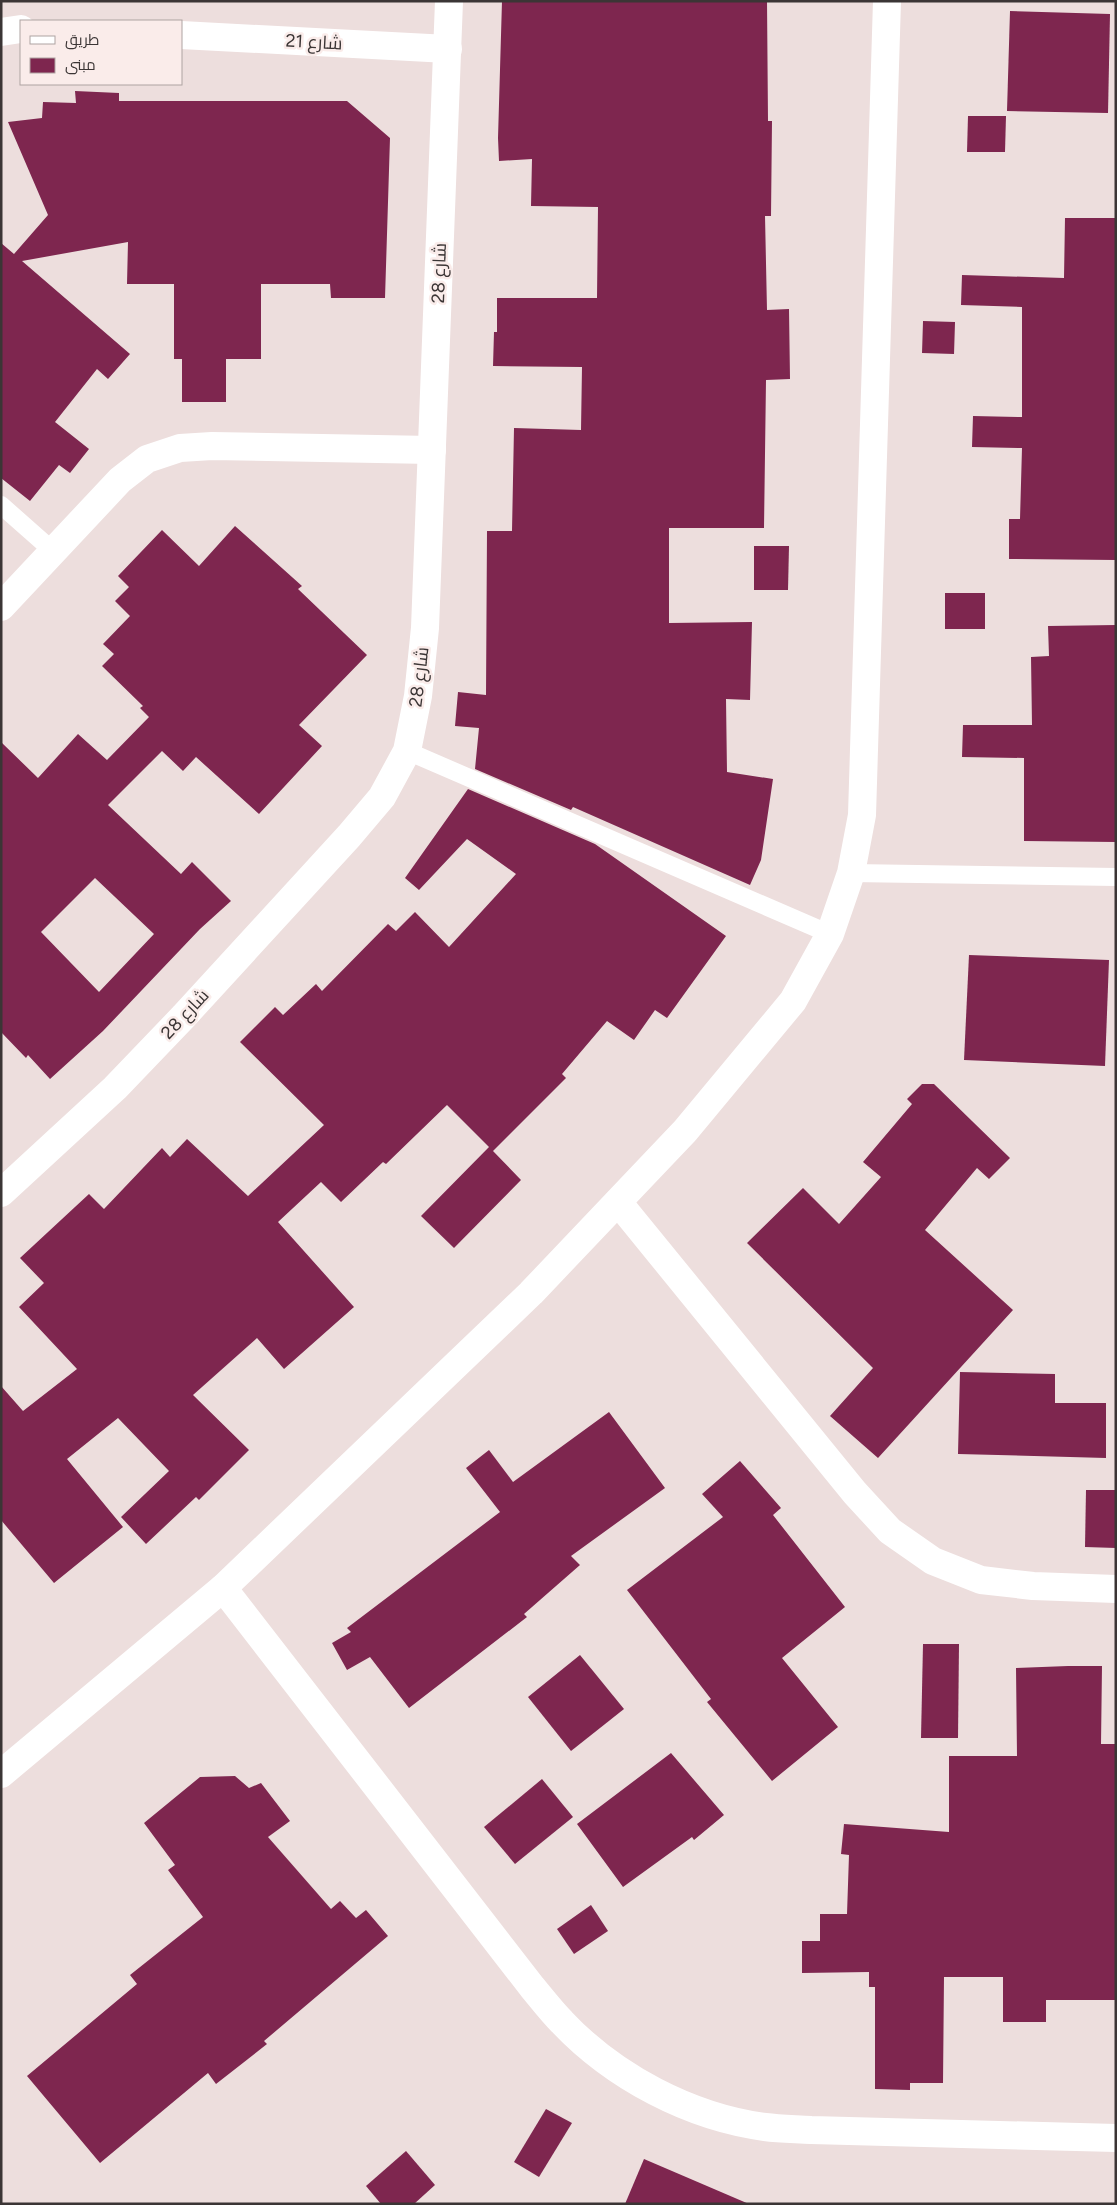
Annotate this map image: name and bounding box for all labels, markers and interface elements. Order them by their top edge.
legend [20,20,182,85]
street label: شارع 21 [285,30,343,55]
text: طريق [65,31,99,50]
text: مبنى [65,56,96,75]
street label: شارع 28 [427,242,452,304]
street label: شارع 28 [404,646,435,708]
street label: شارع 28 [156,984,214,1044]

